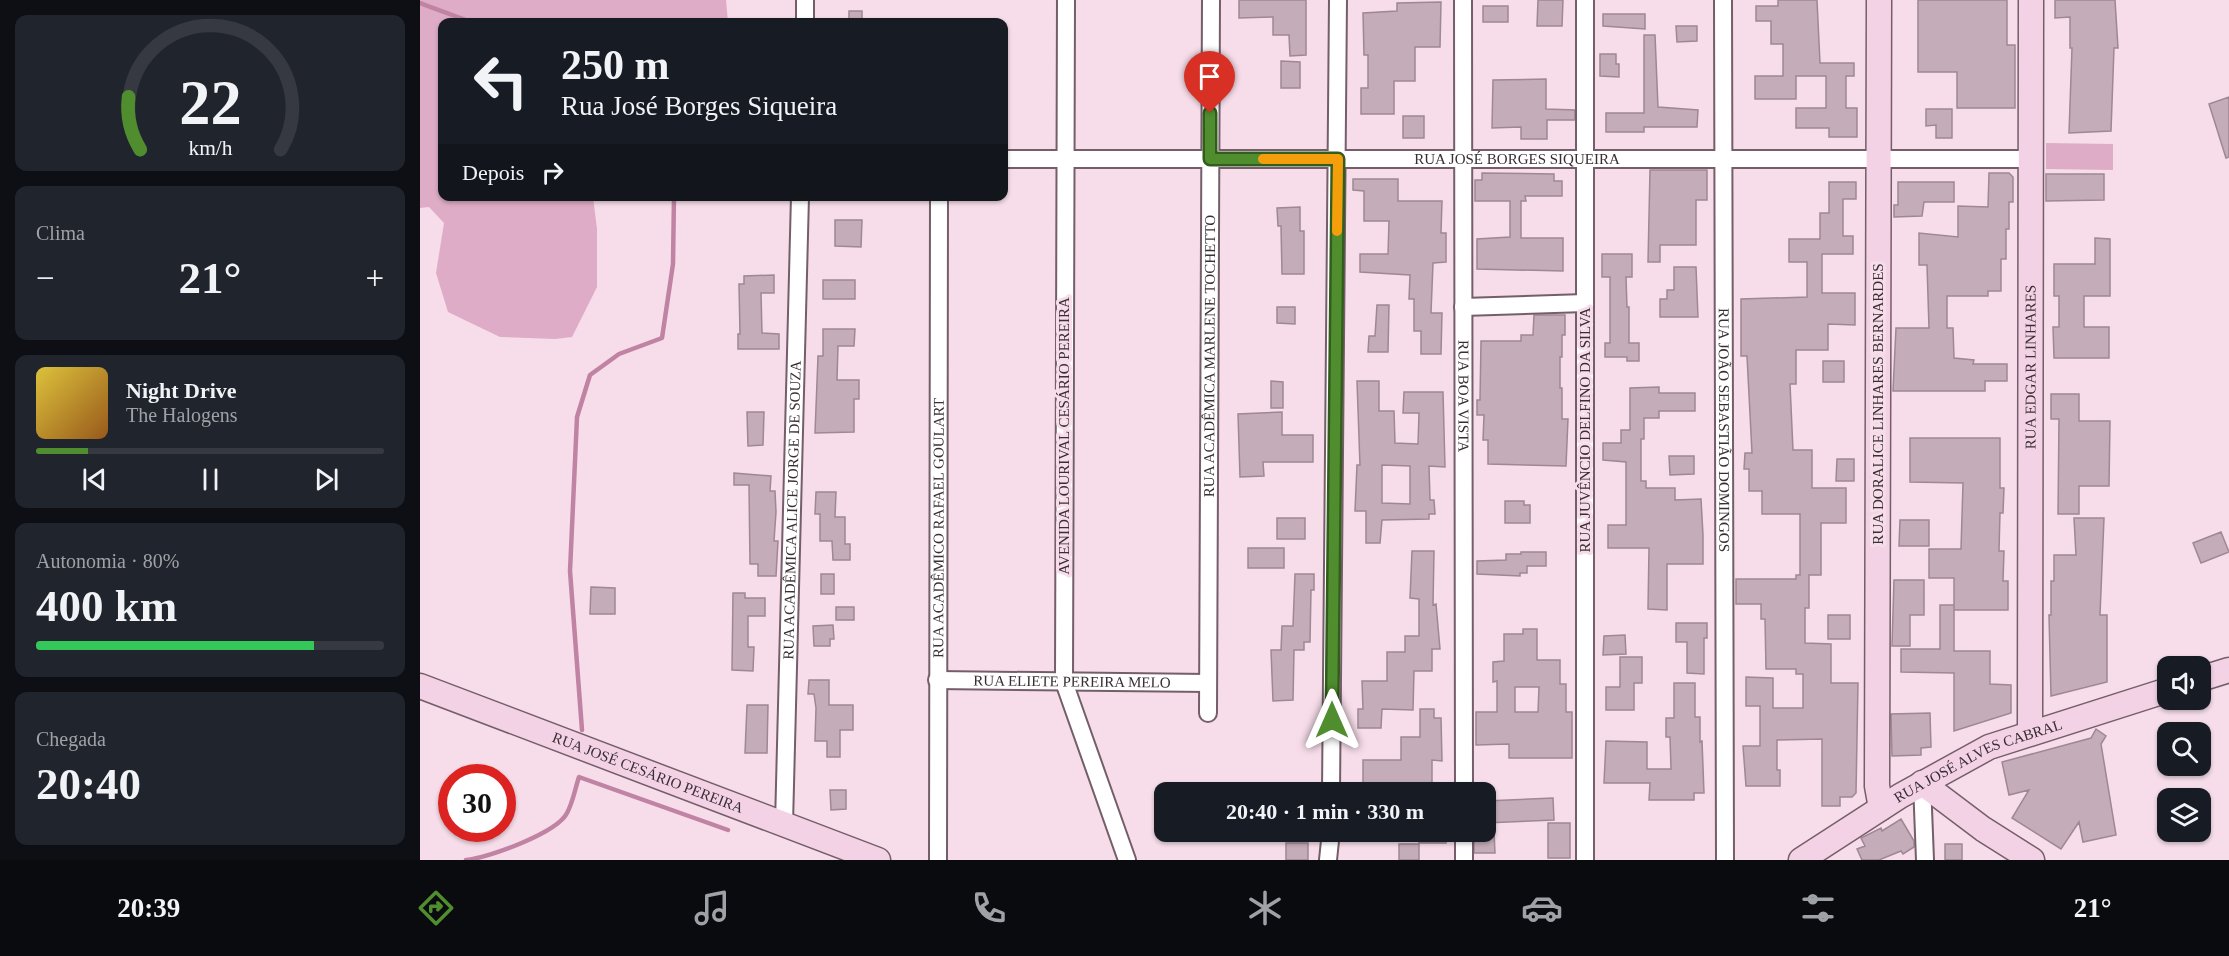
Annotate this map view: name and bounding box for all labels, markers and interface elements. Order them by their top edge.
icon: left [462,42,540,120]
text: 250 m [561,42,670,88]
pin [1184,51,1235,113]
icon: arrive [1193,60,1226,93]
text: 22 [179,68,241,137]
text: Rua José Borges Siqueira [561,91,837,121]
text: km/h [188,136,232,160]
street label: RUA JOSÉ BORGES SIQUEIRA [1414,151,1620,167]
icon: right [536,156,569,189]
text: Depois [462,160,524,185]
street label: RUA ACADÊMICA MARLENE TOCHETTO [1201,215,1218,497]
text: Clima [36,222,85,244]
text: 21° [179,253,242,303]
text: − [36,260,55,296]
text: + [365,260,384,296]
street label: RUA DORALICE LINHARES BERNARDES [1870,263,1886,545]
street label: RUA EDGAR LINHARES [2022,285,2039,449]
street label: AVENIDA LOURIVAL CESÁRIO PEREIRA [1056,297,1072,575]
street label: RUA JUVÊNCIO DELFINO DA SILVA [1577,307,1593,553]
street label: RUA JOÃO SEBASTIÃO DOMINGOS [1716,308,1732,552]
street label: RUA BOA VISTA [1455,340,1472,452]
street label: RUA ACADÊMICA ALICE JORGE DE SOUZA [780,360,804,660]
text: Night Drive [126,378,237,403]
street label: RUA ACADÊMICO RAFAEL GOULART [930,398,947,658]
text: The Halogens [126,404,238,426]
icon: previous [78,463,111,496]
icon: pause [194,463,227,496]
icon: next [310,463,343,496]
text: Autonomia · 80% [36,550,179,572]
text: 400 km [36,581,177,631]
map controls [2157,656,2211,842]
button: sound [2157,656,2211,710]
street label: RUA ELIETE PEREIRA MELO [973,672,1171,691]
position arrow [1300,688,1364,752]
street label: RUA JOSÉ ALVES CABRAL [1891,716,2064,806]
button: search [2157,722,2211,776]
text: Chegada [36,728,106,750]
street label: RUA JOSÉ CESÁRIO PEREIRA [550,729,746,816]
text: 20:40 [36,759,141,809]
speed limit sign: 30 [438,764,516,842]
button: layers [2157,788,2211,842]
text: 20:40 · 1 min · 330 m [1226,799,1424,824]
icon: directions [415,887,457,929]
icon: music [691,887,733,929]
icon: phone [968,887,1010,929]
icon: climate [1244,887,1286,929]
icon: car [1521,887,1563,929]
icon: filters [1797,887,1839,929]
text: 20:39 [117,893,180,923]
text: 21° [2074,893,2112,923]

